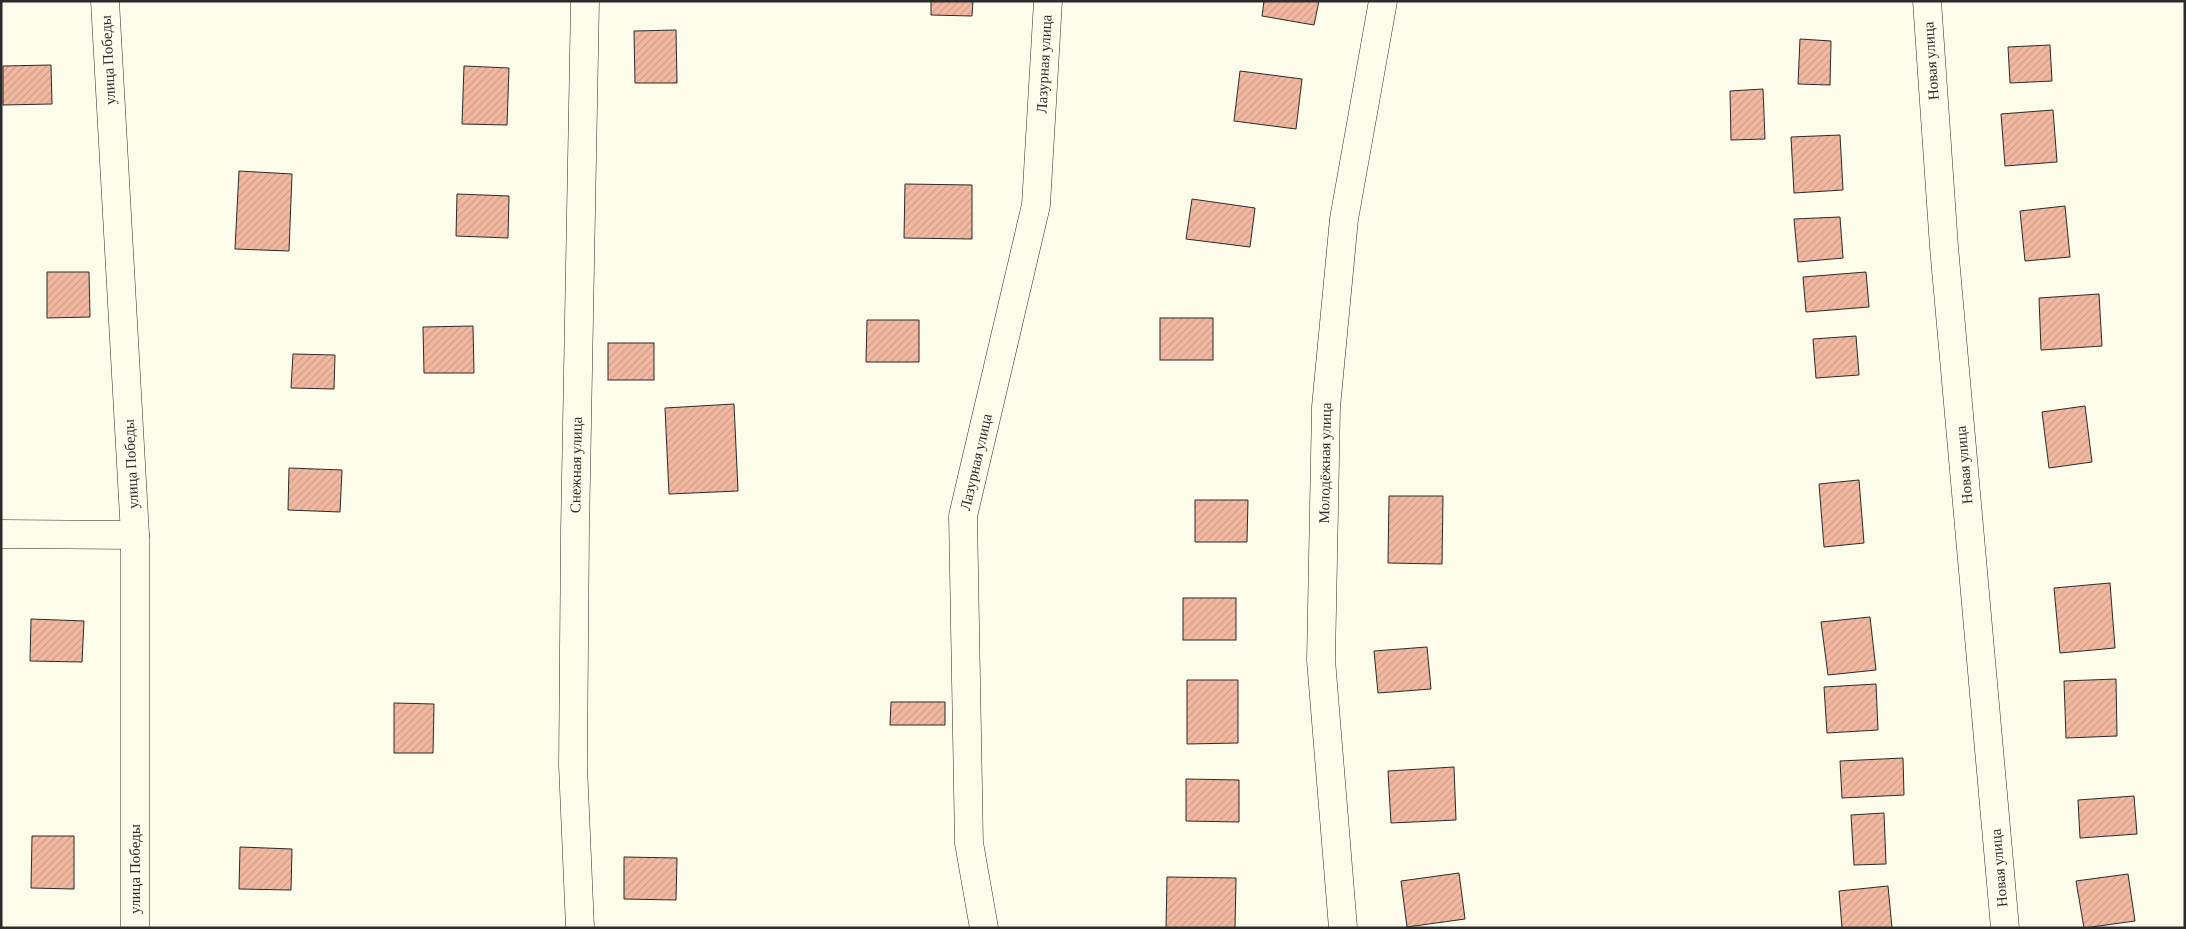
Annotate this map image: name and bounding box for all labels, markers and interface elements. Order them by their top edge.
street label: Лазурная улица [1033,14,1055,114]
street label: улица Победы [98,15,118,105]
street label: Новая улица [1920,21,1942,101]
street label: Молодёжная улица [1316,402,1334,524]
street label: Лазурная улица [957,412,995,512]
street label: Снежная улица [567,416,585,513]
street label: улица Победы [121,419,141,509]
street label: Новая улица [1953,425,1975,505]
street label: улица Победы [127,824,143,914]
street label: Новая улица [1988,828,2010,908]

